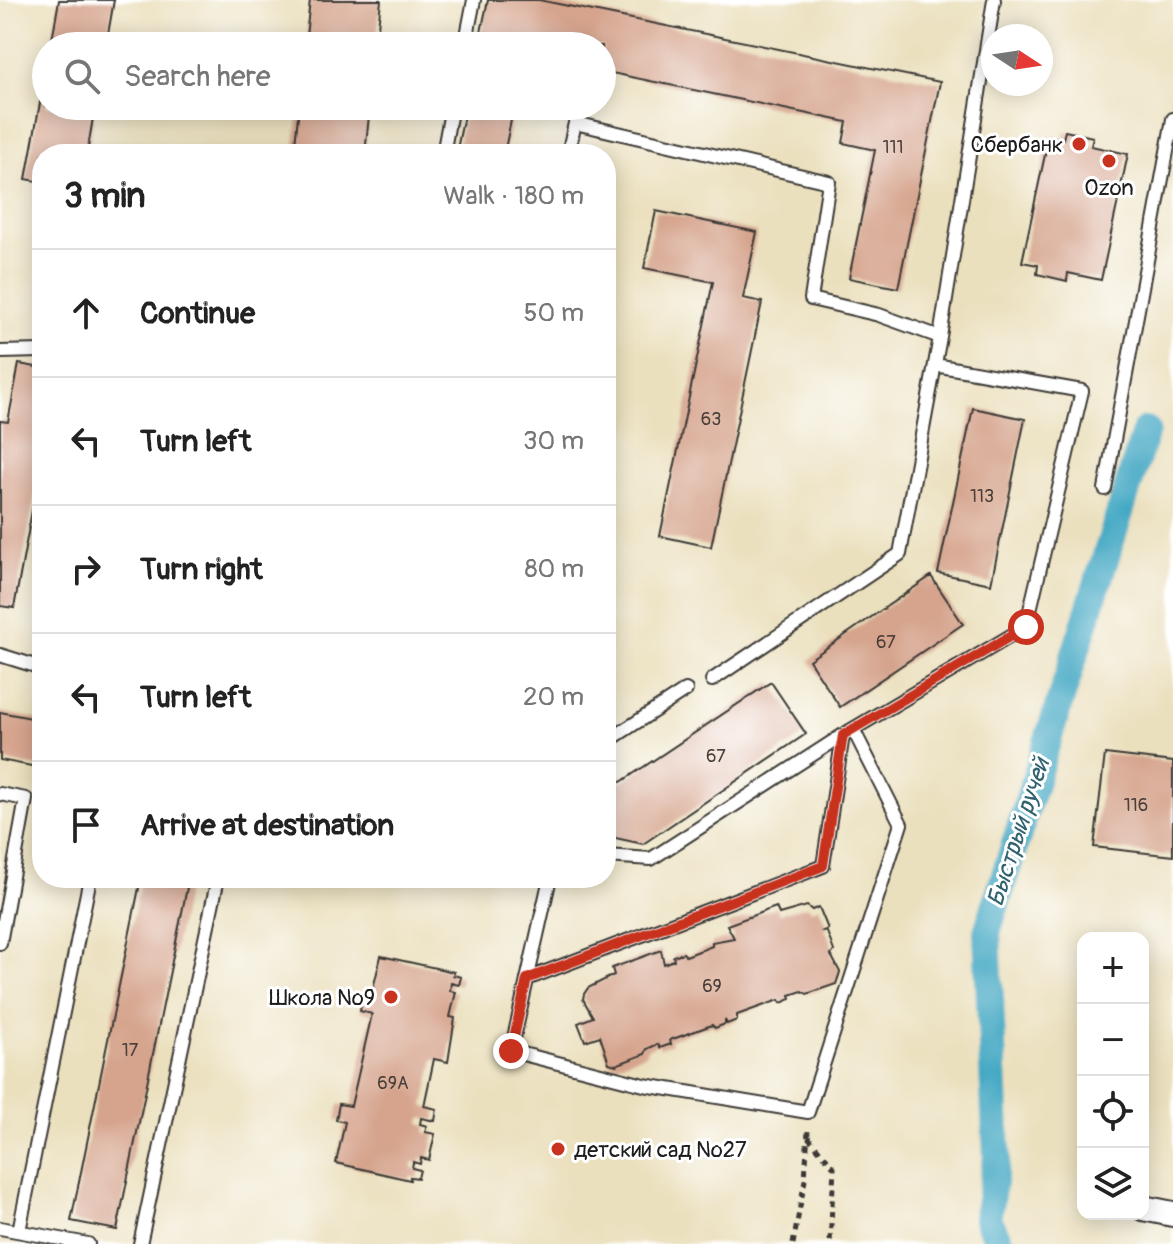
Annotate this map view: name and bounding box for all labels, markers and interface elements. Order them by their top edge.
north arrow [981,24,1053,96]
search box [32,32,616,120]
icon: search [60,54,104,98]
text: Search here [124,58,271,95]
place label: Сбербанк [970,131,1063,159]
marker: Сбербанк [1070,135,1088,153]
house number: 111 [882,136,904,159]
marker: Ozon [1100,152,1118,170]
place label: Ozon [1084,174,1134,202]
text: 3 min [64,175,146,218]
text: Walk · 180 m [443,180,584,212]
icon: ahead [64,291,108,335]
text: Continue [140,295,255,332]
text: 50 m [523,297,584,329]
house number: 63 [701,408,721,431]
icon: left [64,419,108,463]
text: Turn left [140,423,251,460]
text: 30 m [523,425,584,457]
house number: 113 [970,485,994,508]
icon: right [64,547,108,591]
text: Turn right [140,551,263,588]
text: 80 m [524,553,584,585]
route start [1008,609,1044,645]
house number: 67 [876,631,896,654]
icon: left [64,675,108,719]
text: Turn left [140,679,251,716]
text: 20 m [523,681,584,713]
house number: 67 [706,745,726,768]
water label: Быстрый ручей [981,752,1057,910]
house number: 116 [1124,794,1148,817]
icon: arrive [64,803,108,847]
text: Arrive at destination [140,807,394,844]
map controls [1077,932,1149,1220]
button: + [1077,932,1149,1004]
house number: 69 [702,975,722,998]
place label: Школа №9 [269,984,375,1012]
marker: Школа №9 [382,988,400,1006]
button: − [1077,1004,1149,1076]
route end [493,1033,529,1069]
house number: 17 [122,1039,139,1062]
house number: 69А [377,1072,409,1095]
button: locate [1077,1076,1149,1148]
place label: детский сад №27 [574,1136,747,1164]
marker: детский сад №27 [549,1140,567,1158]
button: layers [1077,1148,1149,1220]

